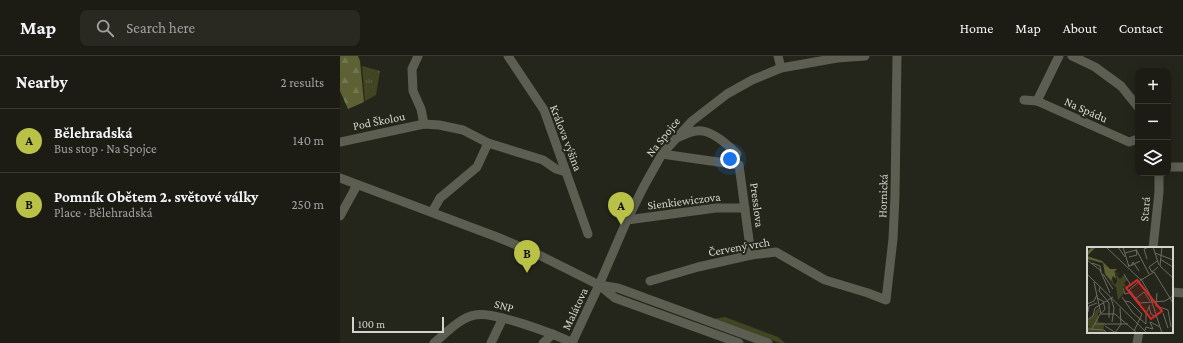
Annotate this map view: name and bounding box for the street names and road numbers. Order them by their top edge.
street label: Na Spádu [1062,94,1110,126]
street label: Králova výšina [547,103,585,173]
street label: Pod Školou [352,109,407,133]
street label: Na Spojce [643,114,683,160]
street label: Hornická [875,173,891,218]
street label: Presslova [747,182,767,229]
street label: Sienkiewiczova [647,190,722,212]
street label: Stará [1137,196,1153,222]
street label: Červený vrch [707,235,771,259]
street label: Malátova [559,285,591,332]
street label: SNP [493,297,515,315]

